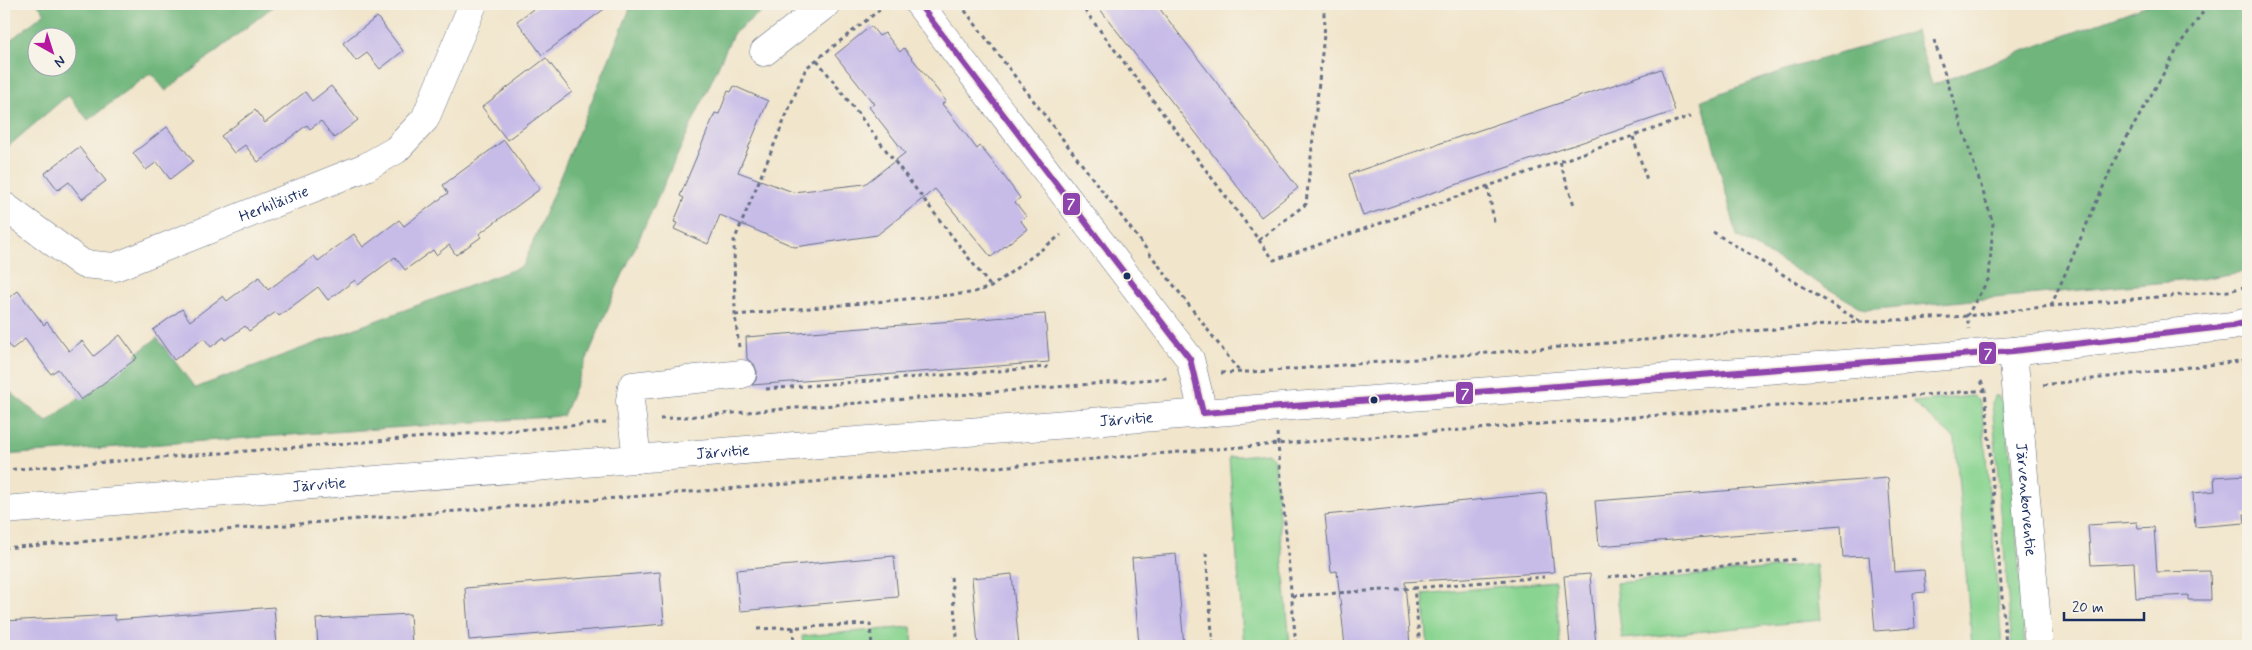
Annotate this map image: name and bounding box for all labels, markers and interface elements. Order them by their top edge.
north arrow [28,28,78,78]
text: N [50,51,69,71]
street label: Herhiläistie [236,180,312,227]
line badge: 7 [1062,192,1081,216]
text: 7 [1067,195,1076,213]
unlabelled marker [1122,271,1132,281]
line badge: 7 [1978,341,1997,365]
text: 7 [1984,345,1993,363]
line badge: 7 [1455,381,1474,405]
text: 7 [1461,385,1470,403]
unlabelled marker [1369,395,1379,405]
street label: Järvitie [1099,407,1154,432]
street label: Järvitie [695,439,751,465]
street label: Järvenkorventie [2011,442,2042,557]
street label: Järvitie [291,472,347,497]
scale bar [2064,590,2144,622]
text: 20 m [2072,598,2104,618]

